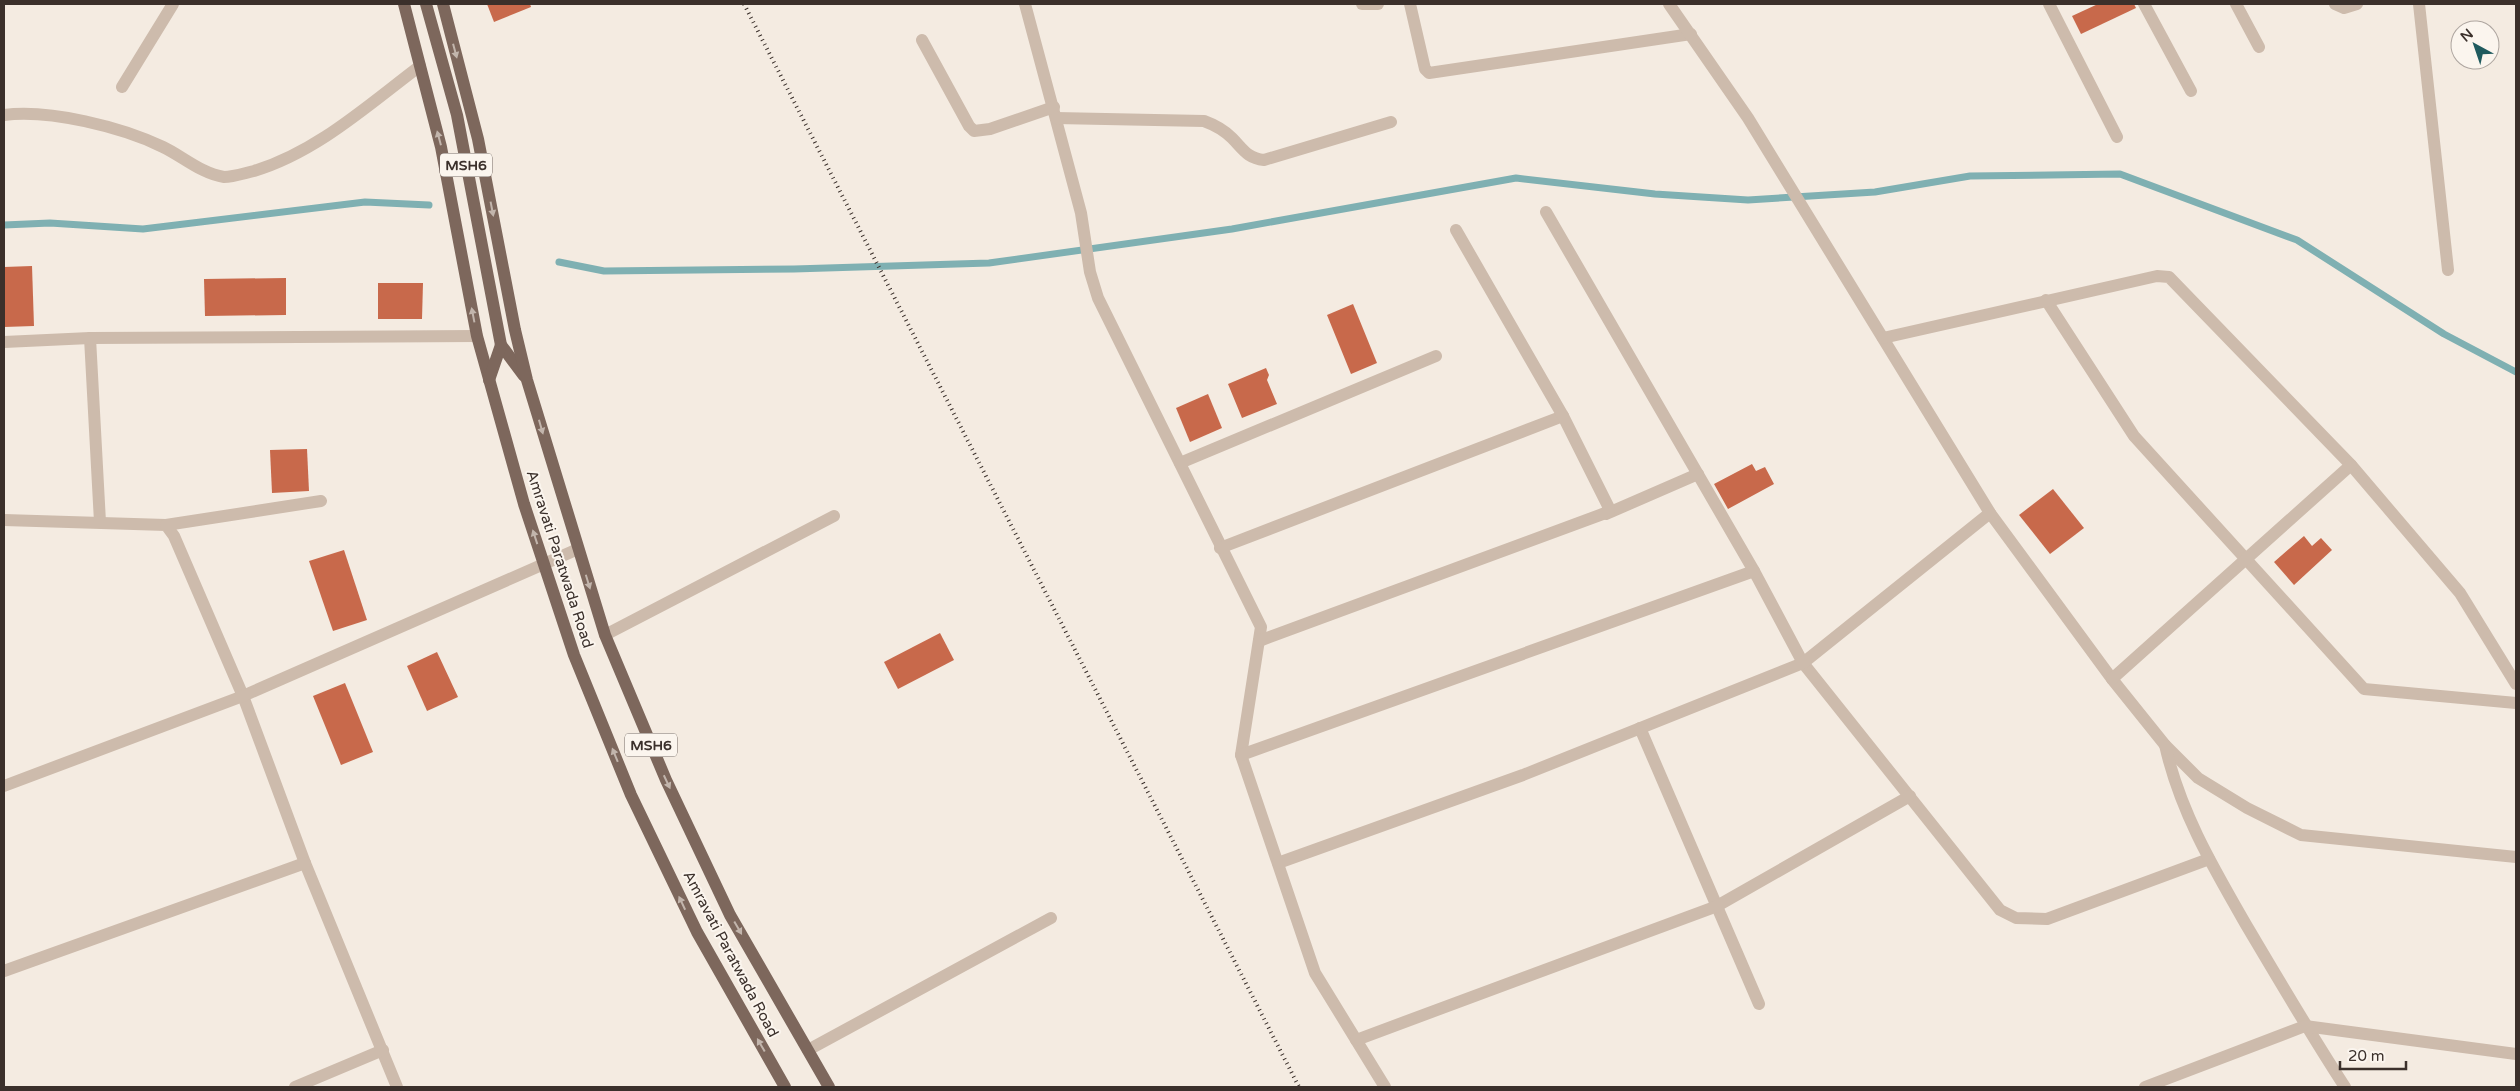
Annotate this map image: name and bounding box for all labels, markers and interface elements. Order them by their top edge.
north arrow [2450,20,2500,70]
text: N [2457,25,2477,46]
one-way arrow [452,43,460,58]
one-way arrow [435,131,443,146]
road number: MSH6 [440,154,492,176]
one-way arrow [488,202,496,217]
one-way arrow [469,308,477,323]
one-way arrow [538,419,546,434]
street label: Amravati Paratwada Road [523,468,597,650]
one-way arrow [531,529,539,544]
one-way arrow [585,575,593,590]
road number: MSH6 [625,734,677,756]
one-way arrow [610,748,618,762]
one-way arrow [663,775,671,789]
street label: Amravati Paratwada Road [679,868,783,1040]
one-way arrow [678,896,686,910]
one-way arrow [733,922,742,935]
one-way arrow [757,1038,765,1052]
scale bar [2340,1038,2406,1070]
text: 20 m [2348,1047,2385,1065]

